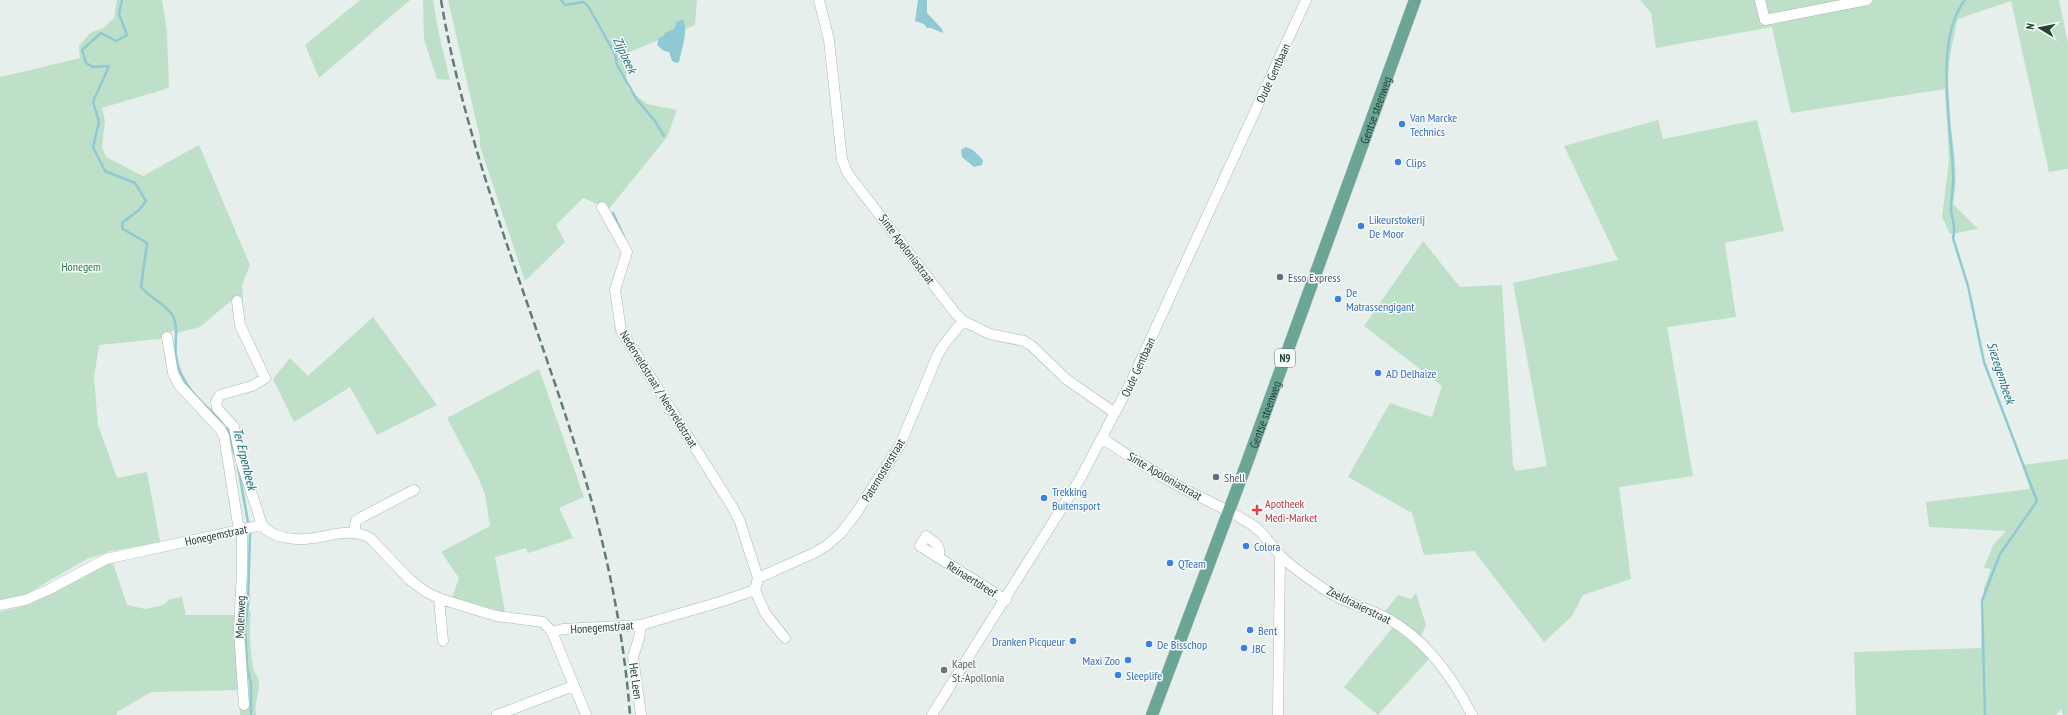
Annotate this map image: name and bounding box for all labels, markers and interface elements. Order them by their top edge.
north arrow [2020,8,2060,48]
text: N [2023,22,2038,30]
water label: Zijpbeek [609,34,642,78]
street label: Oude Gentbaan [1253,41,1293,105]
street label: Gentse steenweg [1356,74,1394,146]
place label: Van Marcke Technics [1409,110,1457,139]
marker: Van Marcke Technics [1397,119,1407,129]
place label: Clips [1406,155,1426,170]
marker: Clips [1393,157,1403,167]
street label: Sinte Apoloniastraat [876,211,939,287]
place label: Likeurstokerij De Moor [1369,212,1425,241]
marker: Likeurstokerij De Moor [1356,221,1366,231]
park label: Honegem [61,259,101,274]
place label: Esso Express [1288,270,1341,285]
marker: Esso Express [1275,272,1285,282]
place label: De Matrassengigant [1346,285,1415,314]
marker: De Matrassengigant [1333,294,1343,304]
street label: Nederveldstraat / Neerveldstraat [617,328,702,451]
street label: Oude Gentbaan [1118,335,1158,399]
water label: Siezegembeek [1983,340,2020,408]
road number: N9 [1275,349,1295,367]
place label: AD Delhaize [1386,366,1436,381]
marker: AD Delhaize [1373,368,1383,378]
street label: Gentse steenweg [1245,379,1284,450]
water label: Ter Erpenbeek [229,426,261,494]
street label: Paternosterstraat [858,435,908,504]
street label: Sinte Apoloniastraat [1125,449,1206,504]
place label: Shell [1224,470,1245,485]
marker: Shell [1211,472,1221,482]
place label: Trekking Buitensport [1052,484,1101,513]
marker: Trekking Buitensport [1039,493,1049,503]
place label: Apotheek Medi-Market [1265,496,1318,525]
marker: Apotheek Medi-Market [1252,505,1262,515]
street label: Honegemstraat [184,521,249,549]
place label: Colora [1254,539,1281,554]
marker: Colora [1241,541,1251,551]
place label: QTeam [1178,556,1206,571]
street label: Reinaertdreef [944,558,1001,601]
marker: QTeam [1165,558,1175,568]
street label: Zeeldraaierstraat [1324,583,1394,627]
street label: Molenweg [232,595,248,639]
street label: Honegemstraat [570,617,635,637]
place label: Bent [1258,623,1278,638]
marker: Bent [1245,625,1255,635]
place label: Dranken Picqueur [992,634,1066,649]
marker: Dranken Picqueur [1068,636,1078,646]
place label: De Bisschop [1157,637,1207,652]
marker: De Bisschop [1144,639,1154,649]
place label: JBC [1251,641,1267,656]
marker: JBC [1239,643,1249,653]
place label: Maxi Zoo [1082,653,1120,668]
marker: Maxi Zoo [1123,655,1133,665]
place label: Kapel St.-Apollonia [952,656,1005,685]
street label: Het Leen [626,662,646,700]
marker: Kapel St.-Apollonia [939,665,949,675]
place label: Sleeplife [1126,668,1162,683]
marker: Sleeplife [1113,670,1123,680]

